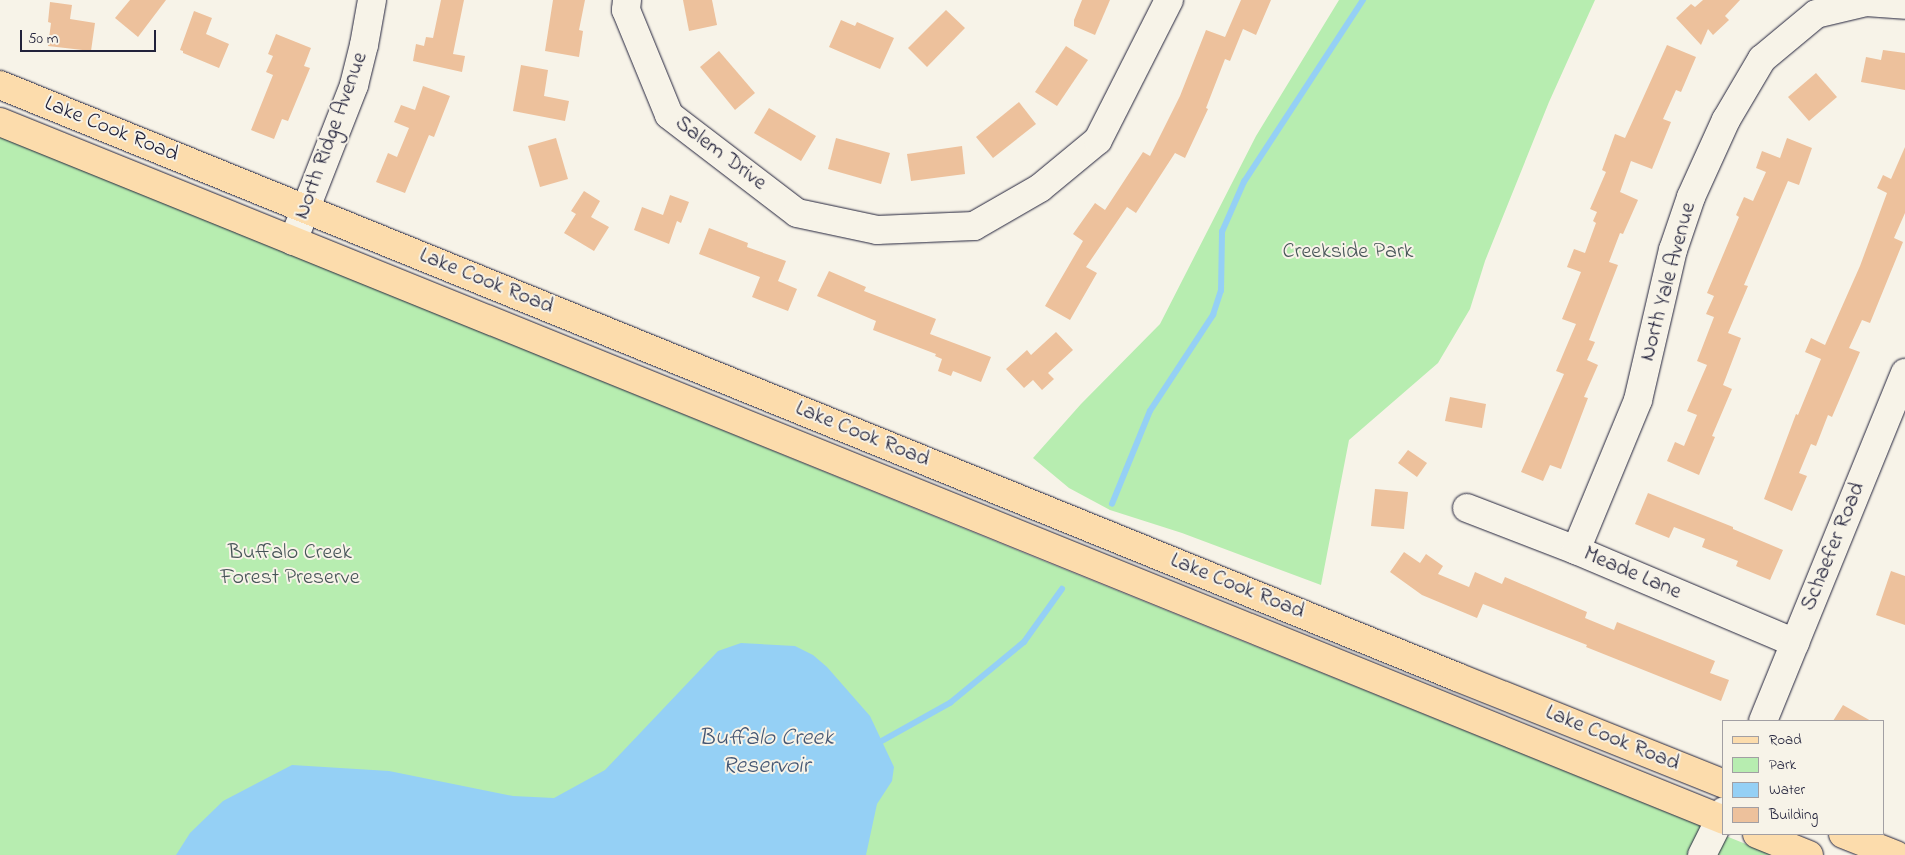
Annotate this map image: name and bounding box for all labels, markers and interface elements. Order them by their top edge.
scale bar [22,20,159,52]
text: 50 m [28,28,58,50]
street label: North Ridge Avenue [290,49,374,223]
street label: Lake Cook Road [40,91,182,169]
street label: Salem Drive [669,111,771,197]
street label: North Yale Avenue [1635,200,1703,364]
park label: Creekside Park [1283,240,1413,266]
street label: Lake Cook Road [415,243,557,321]
street label: Lake Cook Road [791,396,933,474]
street label: Schaefer Road [1796,479,1872,615]
park label: Buffalo Creek Forest Preserve [220,540,360,592]
street label: Meade Lane [1579,542,1685,606]
street label: Lake Cook Road [1166,548,1308,626]
street label: Lake Cook Road [1541,700,1683,778]
legend [1722,720,1885,835]
water label: Buffalo Creek Reservoir [698,725,834,781]
text: Road [1769,729,1802,751]
text: Park [1769,754,1796,776]
text: Water [1769,779,1805,801]
text: Building [1769,804,1818,826]

